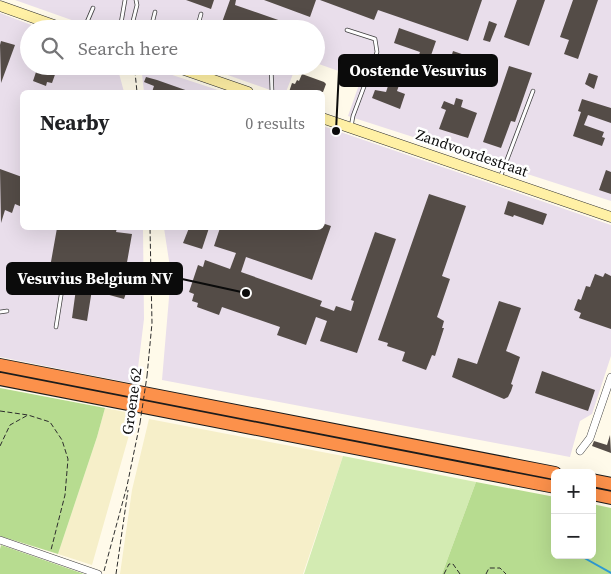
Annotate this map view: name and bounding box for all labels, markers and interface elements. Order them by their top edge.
search box [20,20,325,75]
icon: search [38,34,66,62]
text: Search here [78,35,178,61]
callout: Oostende Vesuvius [339,55,497,86]
text: Oostende Vesuvius [349,59,487,81]
text: Nearby [40,108,110,137]
text: 0 results [245,112,305,134]
street label: Zandvoordestraat [413,124,531,182]
callout: Vesuvius Belgium NV [7,263,182,294]
text: Vesuvius Belgium NV [17,267,173,289]
street label: Groene 62 [116,366,147,436]
map controls [551,469,596,559]
button: + [551,469,596,514]
button: − [551,514,596,559]

